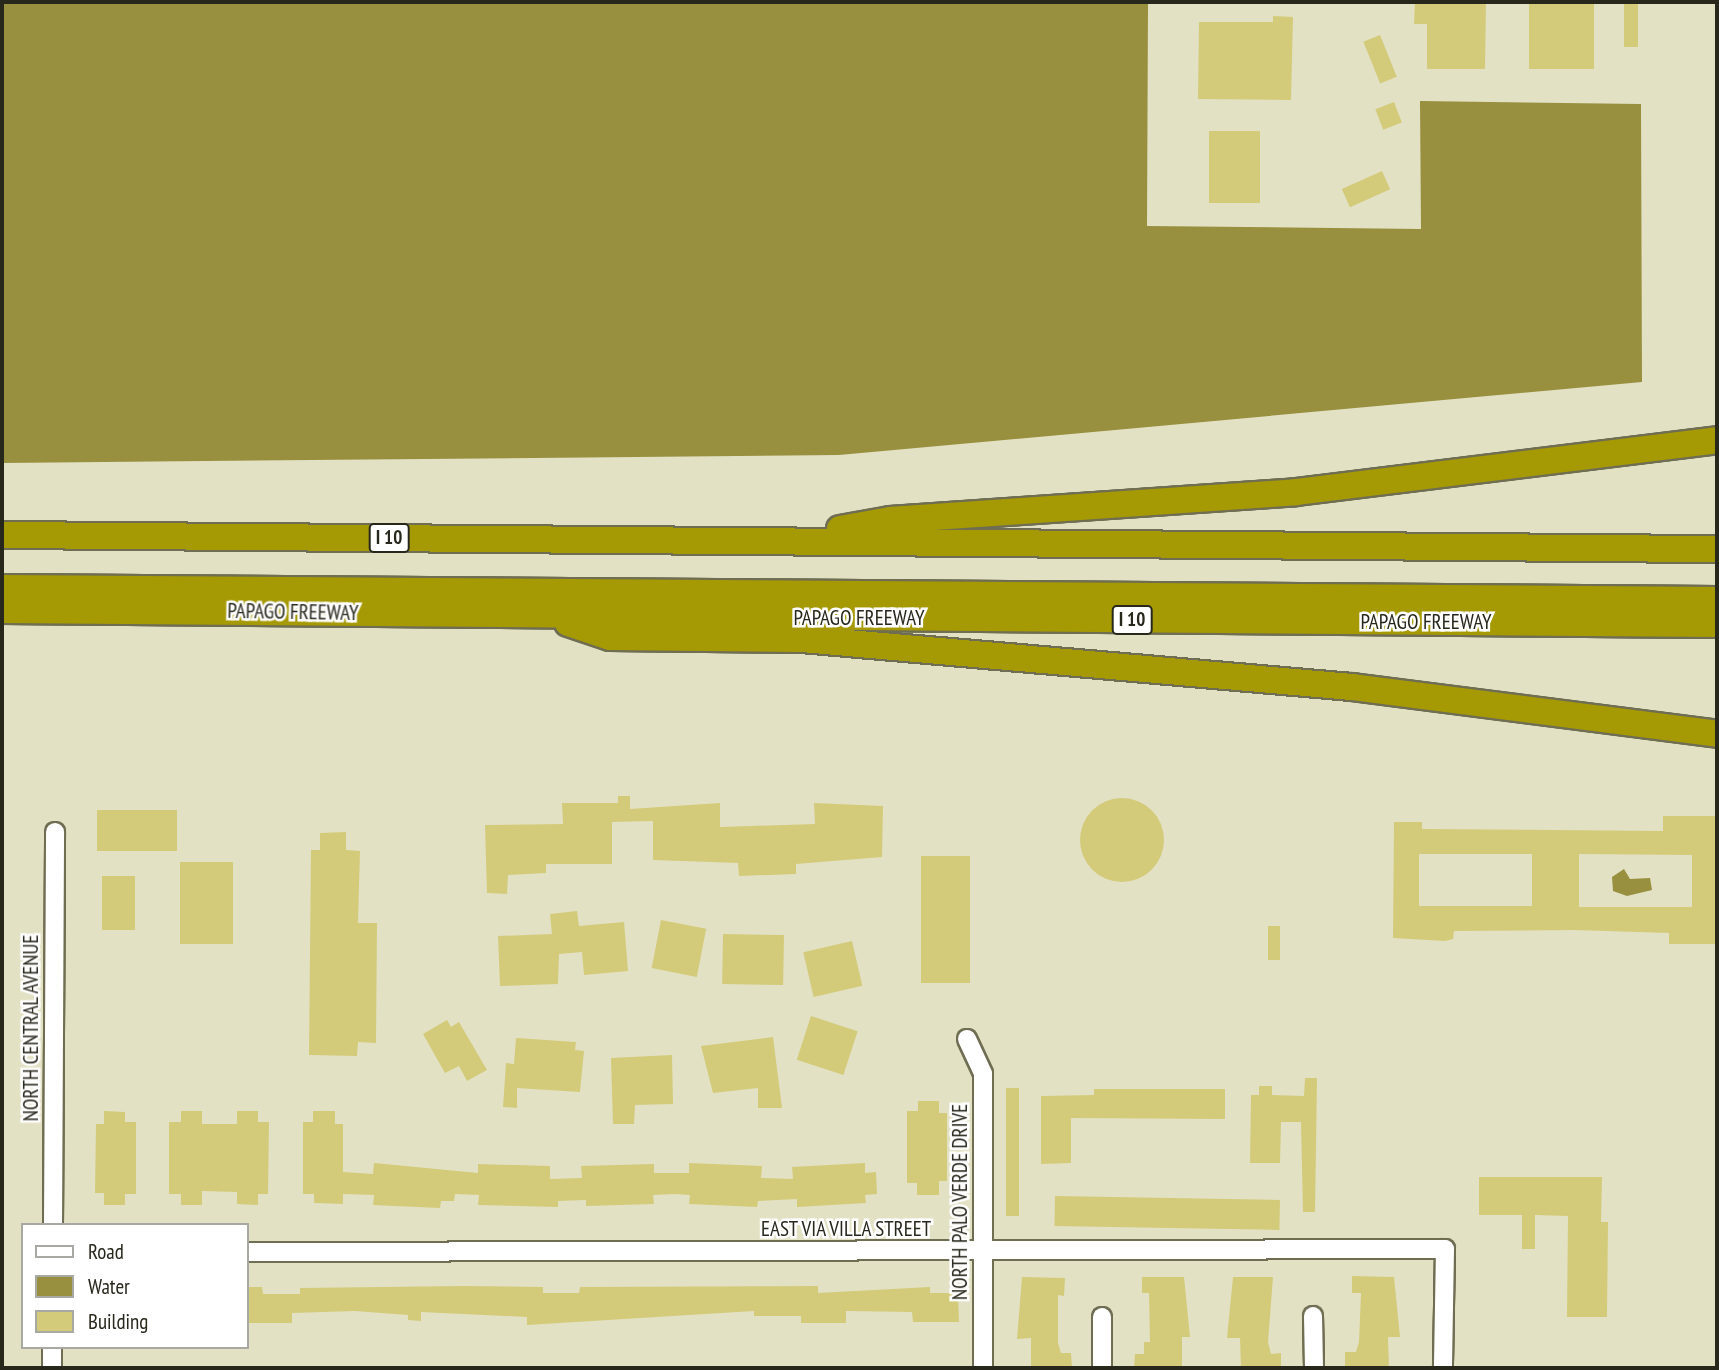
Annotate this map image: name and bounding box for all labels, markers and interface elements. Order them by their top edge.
road number: I 10 [368,523,410,554]
street label: PAPAGO FREEWAY [227,598,359,626]
road number: I 10 [1111,604,1153,636]
street label: PAPAGO FREEWAY [793,605,925,631]
street label: PAPAGO FREEWAY [1360,609,1492,635]
street label: NORTH CENTRAL AVENUE [18,934,44,1122]
street label: NORTH PALO VERDE DRIVE [947,1104,973,1300]
street label: EAST VIA VILLA STREET [759,1216,933,1242]
legend [21,1223,248,1349]
text: Road [88,1238,124,1265]
text: Water [88,1273,130,1300]
text: Building [88,1308,148,1335]

